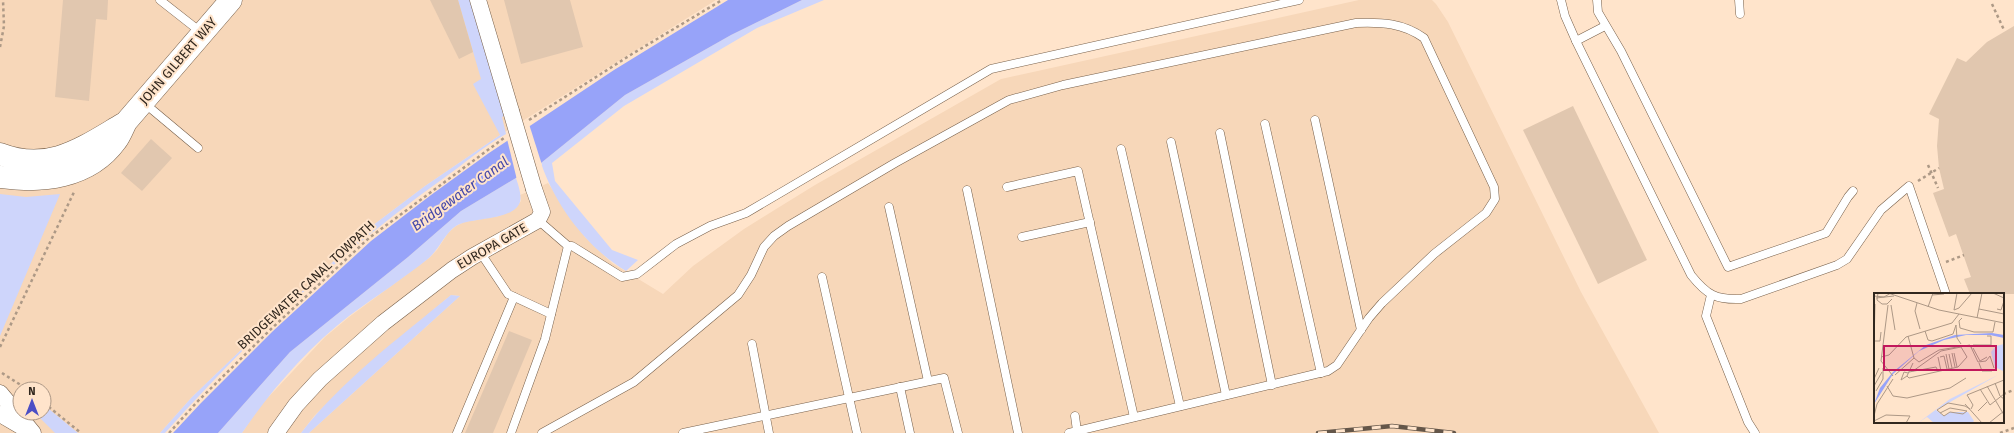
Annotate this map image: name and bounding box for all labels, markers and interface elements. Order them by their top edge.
street label: JOHN GILBERT WAY [136,14,220,107]
water label: Bridgewater Canal [408,153,512,235]
street label: BRIDGEWATER CANAL TOWPATH [234,218,378,352]
street label: EUROPA GATE [454,220,530,272]
inset map [1874,293,2004,423]
north arrow [12,381,52,421]
text: N [28,385,36,398]

